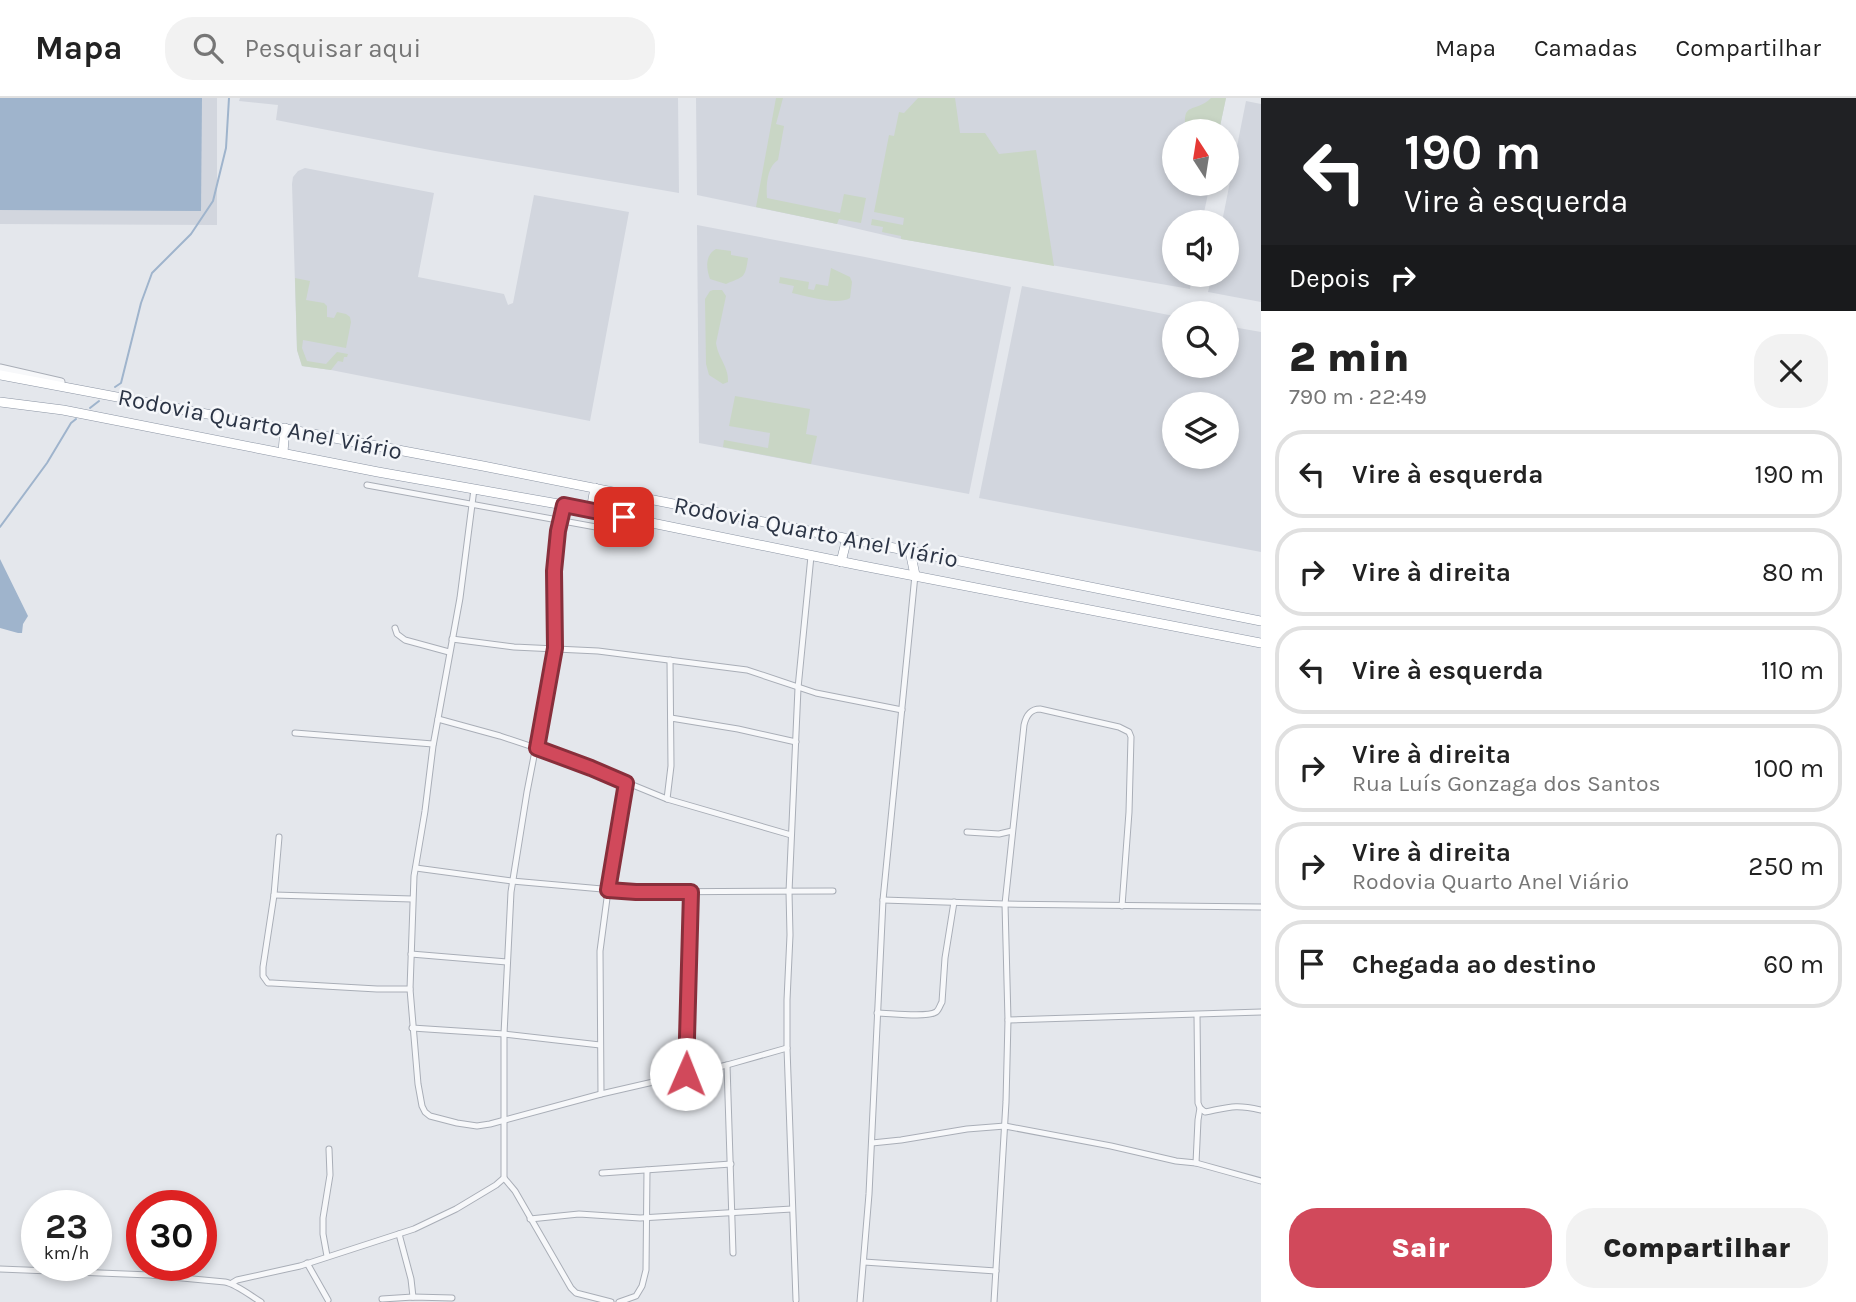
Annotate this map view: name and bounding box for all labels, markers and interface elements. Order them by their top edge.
search box [165,17,655,80]
text: Mapa [35,29,123,67]
icon: search [189,29,227,67]
text: Pesquisar aqui [245,33,421,64]
text: Mapa [1435,34,1496,62]
text: Camadas [1534,34,1638,62]
text: Compartilhar [1676,34,1821,62]
north arrow [1162,119,1239,196]
map controls [1162,119,1239,469]
text: 190 m [1404,124,1541,181]
icon: left [1289,126,1380,217]
text: Vire à esquerda [1404,183,1628,220]
button: sound [1162,210,1239,287]
icon: right [1384,259,1422,297]
text: Depois [1289,263,1370,294]
button: search [1162,301,1239,378]
text: 2 min [1289,332,1409,382]
button: close [1754,334,1828,408]
street label: Rodovia Quarto Anel Viário [115,383,405,465]
text: 790 m · 22:49 [1289,383,1427,410]
button: layers [1162,392,1239,469]
icon: left [1293,455,1331,493]
text: Vire à esquerda [1352,459,1543,490]
text: 190 m [1754,459,1824,490]
pin [594,487,654,547]
street label: Rodovia Quarto Anel Viário [671,491,961,573]
icon: arrive [605,498,643,536]
icon: right [1293,553,1331,591]
text: Vire à direita [1352,557,1511,588]
text: 80 m [1762,557,1824,588]
icon: left [1293,651,1331,689]
text: Vire à esquerda [1352,655,1543,686]
text: 110 m [1761,655,1824,686]
text: Vire à direita [1352,739,1511,770]
icon: right [1293,749,1331,787]
text: 100 m [1754,753,1824,784]
text: Rua Luís Gonzaga dos Santos [1352,770,1661,797]
text: Vire à direita [1352,837,1511,868]
icon: right [1293,847,1331,885]
text: 250 m [1748,851,1824,882]
text: Rodovia Quarto Anel Viário [1352,868,1629,895]
icon: arrive [1293,945,1331,983]
text: Chegada ao destino [1352,949,1596,980]
text: 60 m [1763,949,1824,980]
position arrow [649,1037,723,1111]
speed limit sign: 30 [126,1190,217,1281]
text: 23 [45,1206,88,1247]
button: Sair [1289,1208,1552,1288]
button: Compartilhar [1566,1208,1828,1288]
text: km/h [44,1242,89,1264]

